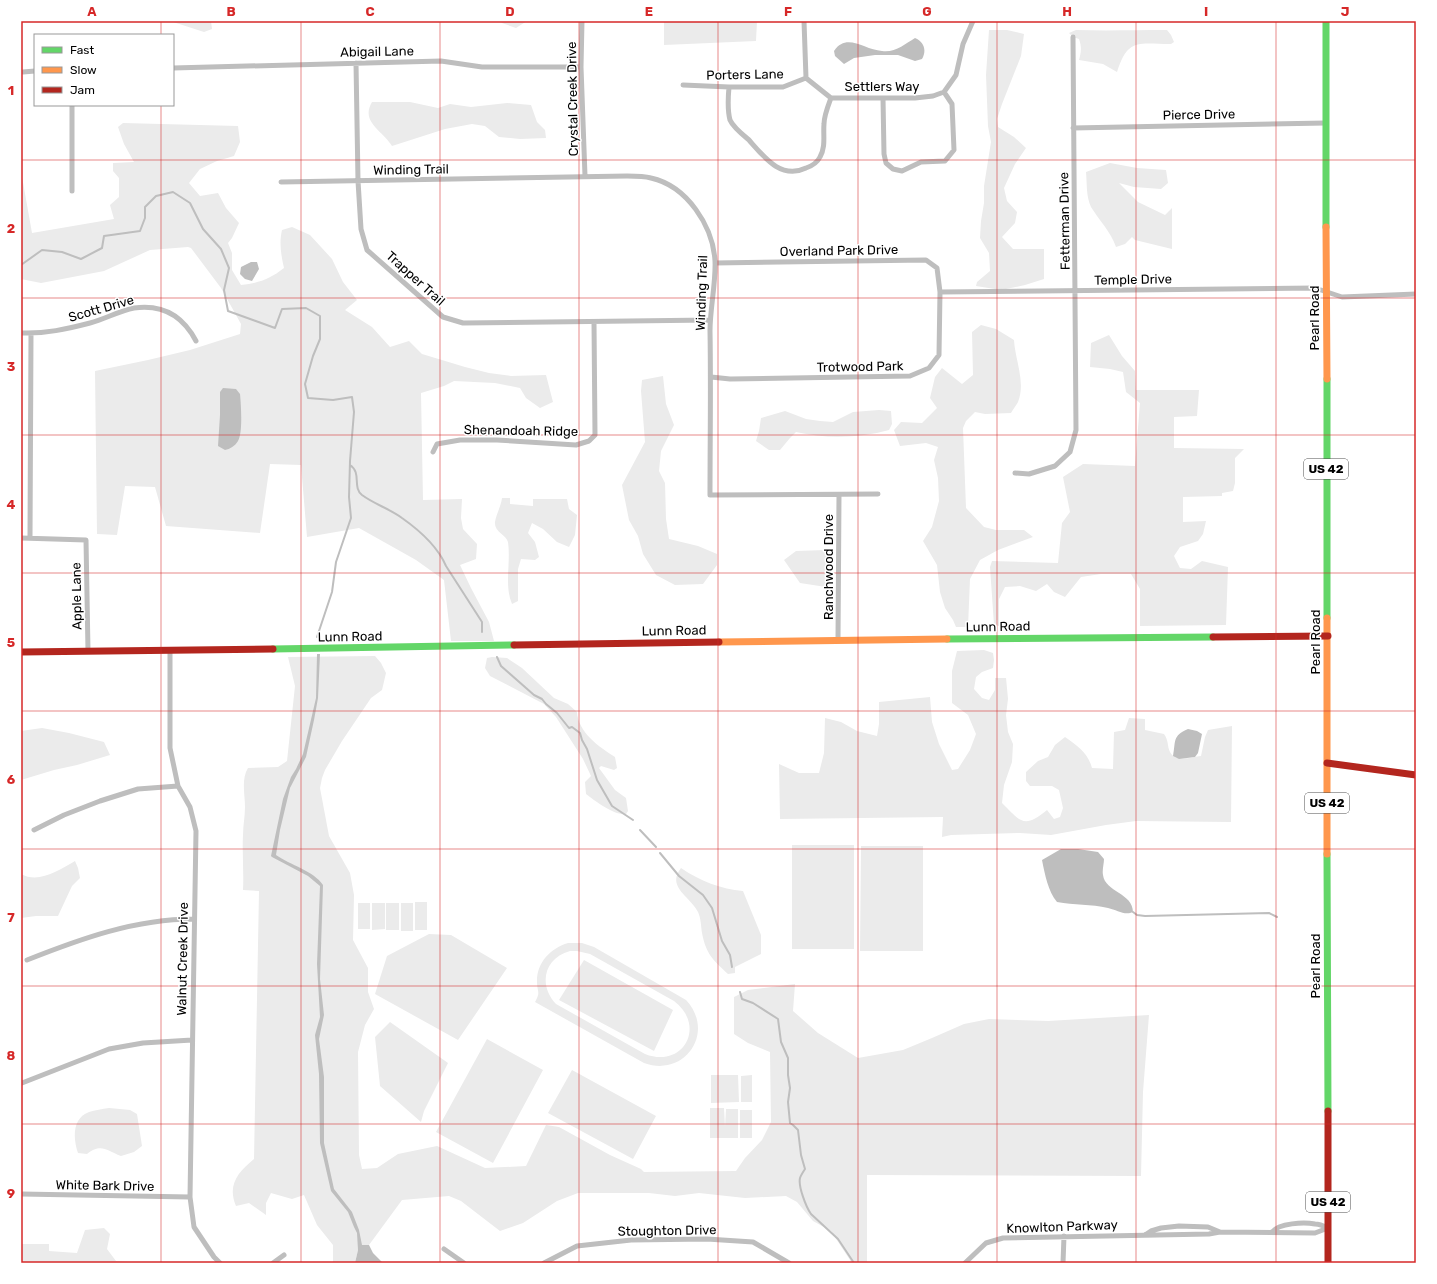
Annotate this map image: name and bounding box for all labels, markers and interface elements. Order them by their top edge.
text: A [87,4,97,19]
text: B [226,4,236,19]
text: C [365,4,375,19]
text: D [505,4,515,19]
text: E [645,4,653,19]
text: F [784,4,792,19]
text: G [922,4,932,19]
text: H [1062,4,1072,19]
text: I [1204,4,1208,19]
text: J [1341,4,1349,19]
legend [34,34,174,106]
street label: Crystal Creek Drive [564,41,581,157]
text: Fast [70,43,94,57]
street label: Abigail Lane [340,43,414,61]
text: Slow [70,63,97,77]
street label: Porters Lane [706,66,784,83]
street label: Settlers Way [845,79,919,94]
text: 1 [8,83,14,98]
text: Jam [70,83,95,97]
street label: Pierce Drive [1163,106,1235,123]
street label: Winding Trail [373,161,449,179]
street label: Fetterman Drive [1056,172,1073,270]
text: 2 [7,221,15,236]
street label: Overland Park Drive [780,242,898,259]
street label: Trapper Trail [383,248,448,309]
street label: Winding Trail [693,255,711,331]
street label: Temple Drive [1094,271,1172,288]
street label: Pearl Road [1307,286,1322,350]
street label: Scott Drive [67,292,136,325]
street label: Trotwood Park [816,358,904,375]
text: 3 [7,359,16,374]
street label: Shenandoah Ridge [464,422,578,440]
road number: US 42 [1304,459,1348,479]
text: 4 [7,497,16,512]
street label: Ranchwood Drive [821,514,836,620]
street label: Apple Lane [68,562,85,630]
street label: Pearl Road [1308,610,1323,674]
street label: Lunn Road [966,618,1030,635]
street label: Lunn Road [642,622,706,639]
street label: Lunn Road [318,628,382,645]
text: 5 [7,635,15,650]
text: 6 [7,772,16,787]
road number: US 42 [1305,793,1349,813]
street label: Walnut Creek Drive [174,902,191,1016]
text: 7 [7,910,15,925]
street label: Pearl Road [1308,934,1323,998]
text: 8 [7,1048,16,1063]
street label: White Bark Drive [55,1177,155,1194]
text: 9 [7,1186,15,1201]
road number: US 42 [1306,1192,1350,1212]
street label: Knowlton Parkway [1006,1217,1118,1236]
street label: Stoughton Drive [617,1222,717,1240]

